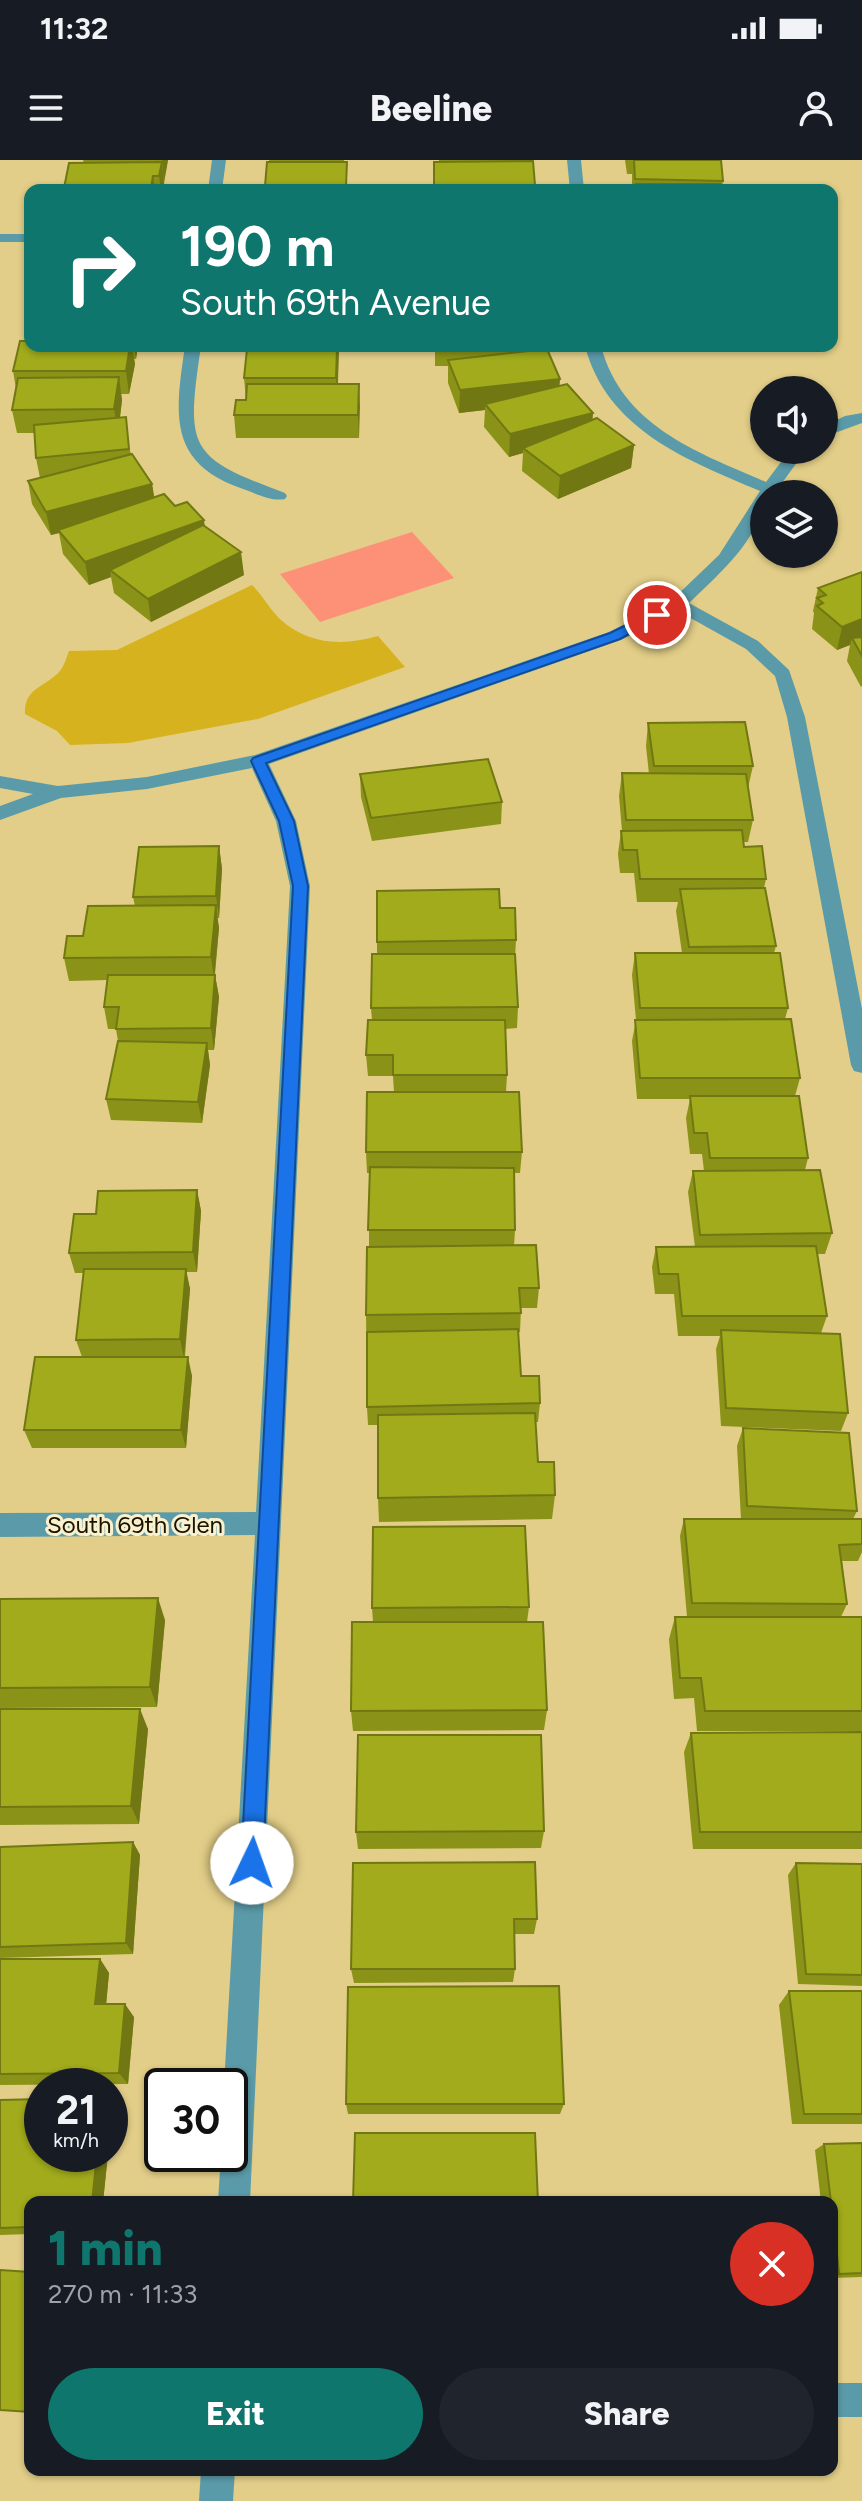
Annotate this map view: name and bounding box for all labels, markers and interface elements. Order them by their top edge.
text: 11:32 [40,10,108,47]
icon: menu [24,86,68,130]
icon: person [794,86,838,130]
text: Beeline [370,87,492,130]
text: 190 m [180,213,335,280]
icon: right [48,216,152,320]
text: South 69th Avenue [180,281,491,324]
map controls [750,376,838,568]
button: sound [750,376,838,464]
button: layers [750,480,838,568]
pin [623,581,691,649]
icon: arrive [635,593,679,637]
street label: South 69th Glen [47,1510,223,1539]
position arrow [210,1821,294,1905]
speed limit sign: 30 [144,2068,248,2172]
text: 21 [56,2086,96,2134]
text: km/h [53,2128,99,2152]
text: 1 min [48,2219,163,2277]
button: close [730,2222,814,2306]
text: 270 m · 11:33 [48,2278,198,2310]
button: Exit [48,2368,423,2460]
button: Share [439,2368,814,2460]

